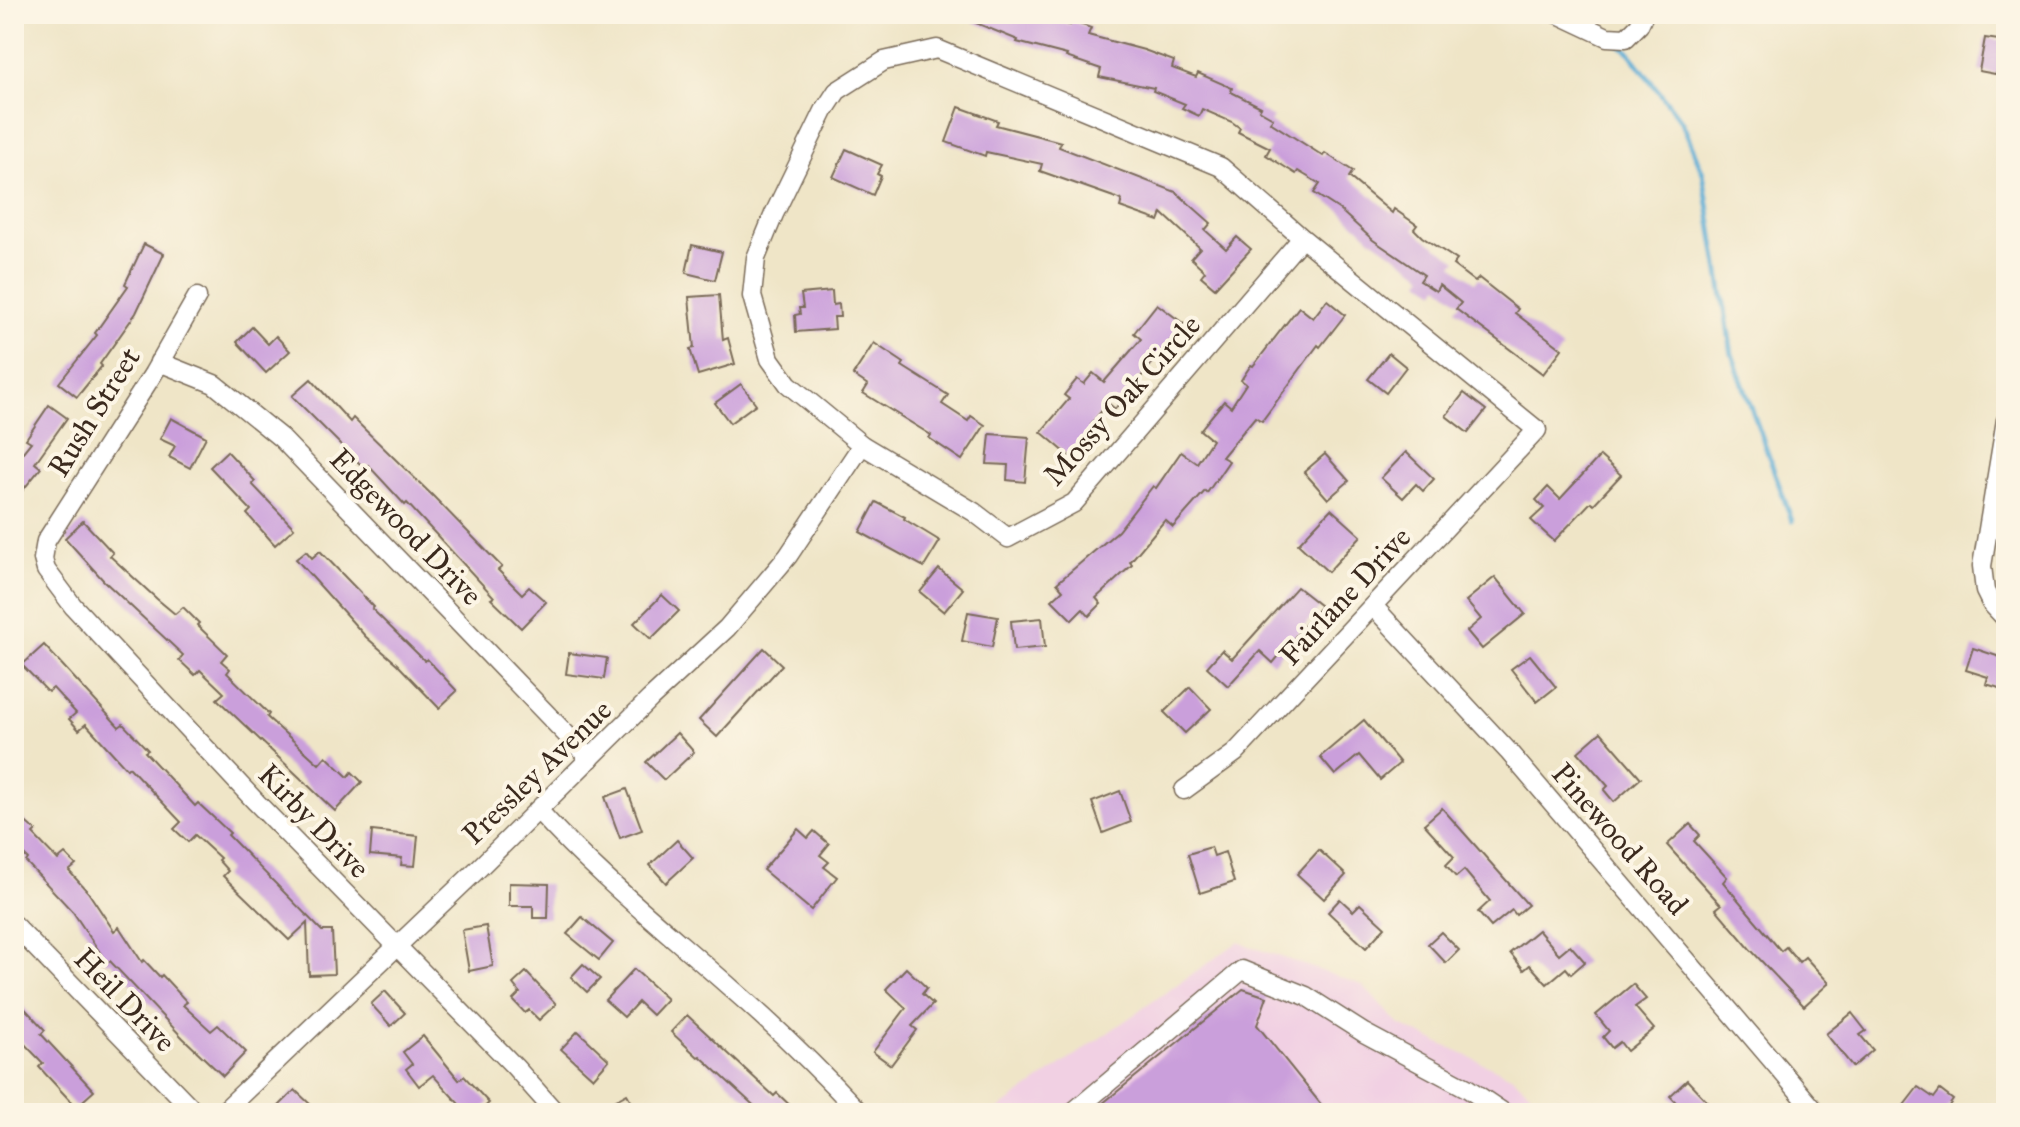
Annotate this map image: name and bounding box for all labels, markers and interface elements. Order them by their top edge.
street label: Mossy Oak Circle [1036,307,1208,493]
street label: Rush Street [40,340,148,483]
street label: Edgewood Drive [322,441,490,613]
street label: Fairlane Drive [1272,519,1418,673]
street label: Pressley Avenue [455,692,619,852]
street label: Kirby Drive [251,756,377,886]
street label: Pinewood Road [1544,756,1696,922]
street label: Heil Drive [67,941,183,1059]

